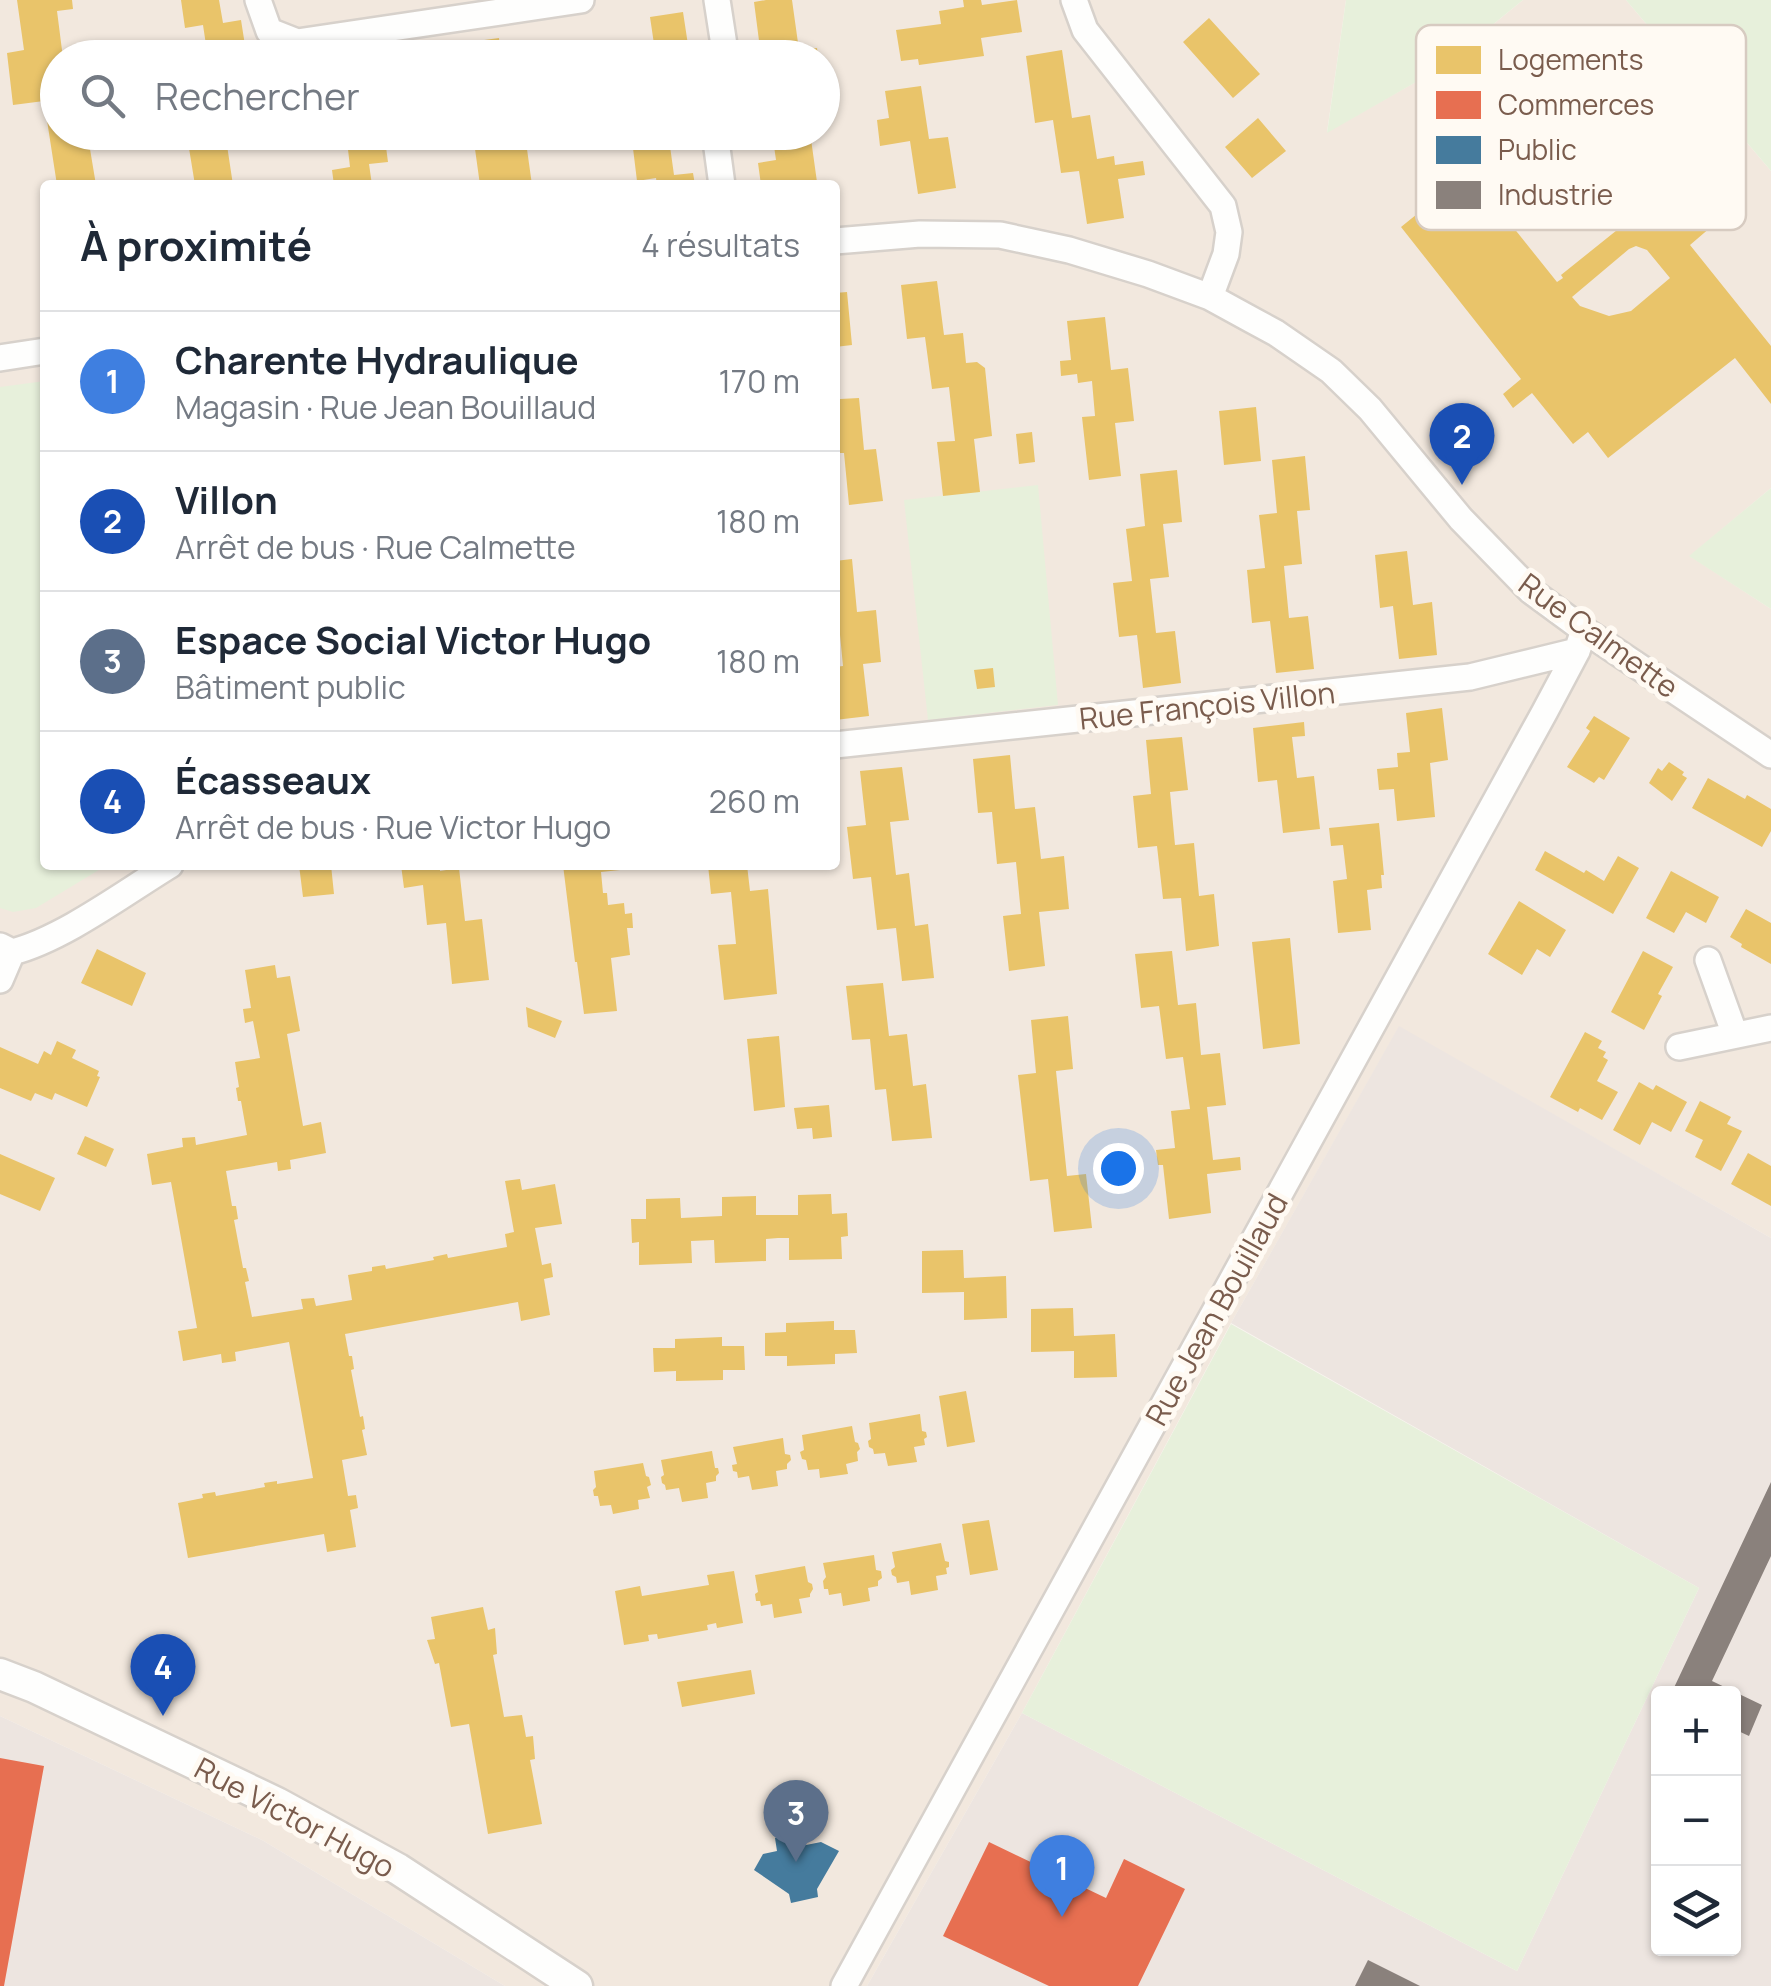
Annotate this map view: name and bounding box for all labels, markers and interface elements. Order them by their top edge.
legend [1416,25,1746,230]
search box [40,40,840,150]
text: Logements [1498,40,1644,78]
icon: search [75,68,130,123]
text: Rechercher [155,69,360,121]
text: Commerces [1498,85,1654,123]
text: Public [1498,130,1577,168]
text: Industrie [1498,175,1613,213]
text: À proximité [80,216,312,274]
text: 4 résultats [641,223,800,267]
text: Charente Hydraulique [175,333,579,385]
text: 1 [105,359,120,403]
text: 170 m [718,359,800,403]
text: Magasin · Rue Jean Bouillaud [175,385,596,429]
pin: 2 [1430,402,1494,485]
text: Villon [175,473,278,525]
text: 2 [103,499,122,543]
text: 180 m [716,499,800,543]
text: Arrêt de bus · Rue Calmette [175,525,576,569]
street label: Rue Calmette [1511,563,1687,707]
text: Espace Social Victor Hugo [175,613,651,665]
text: 3 [103,639,122,683]
text: 180 m [716,639,800,683]
text: Bâtiment public [175,665,406,709]
street label: Rue François Villon [1077,671,1337,739]
text: Écasseaux [175,753,371,805]
text: 4 [103,779,122,823]
text: 260 m [709,779,800,823]
text: Arrêt de bus · Rue Victor Hugo [175,805,611,849]
your location [1093,1143,1144,1194]
street label: Rue Jean Bouillaud [1135,1186,1297,1432]
pin: 4 [130,1634,196,1716]
map controls [1651,1686,1741,1956]
button: + [1651,1686,1741,1776]
street label: Rue Victor Hugo [188,1747,402,1887]
button: − [1651,1776,1741,1866]
pin: 3 [764,1780,828,1862]
pin: 1 [1030,1834,1094,1917]
button: layers [1651,1866,1741,1956]

